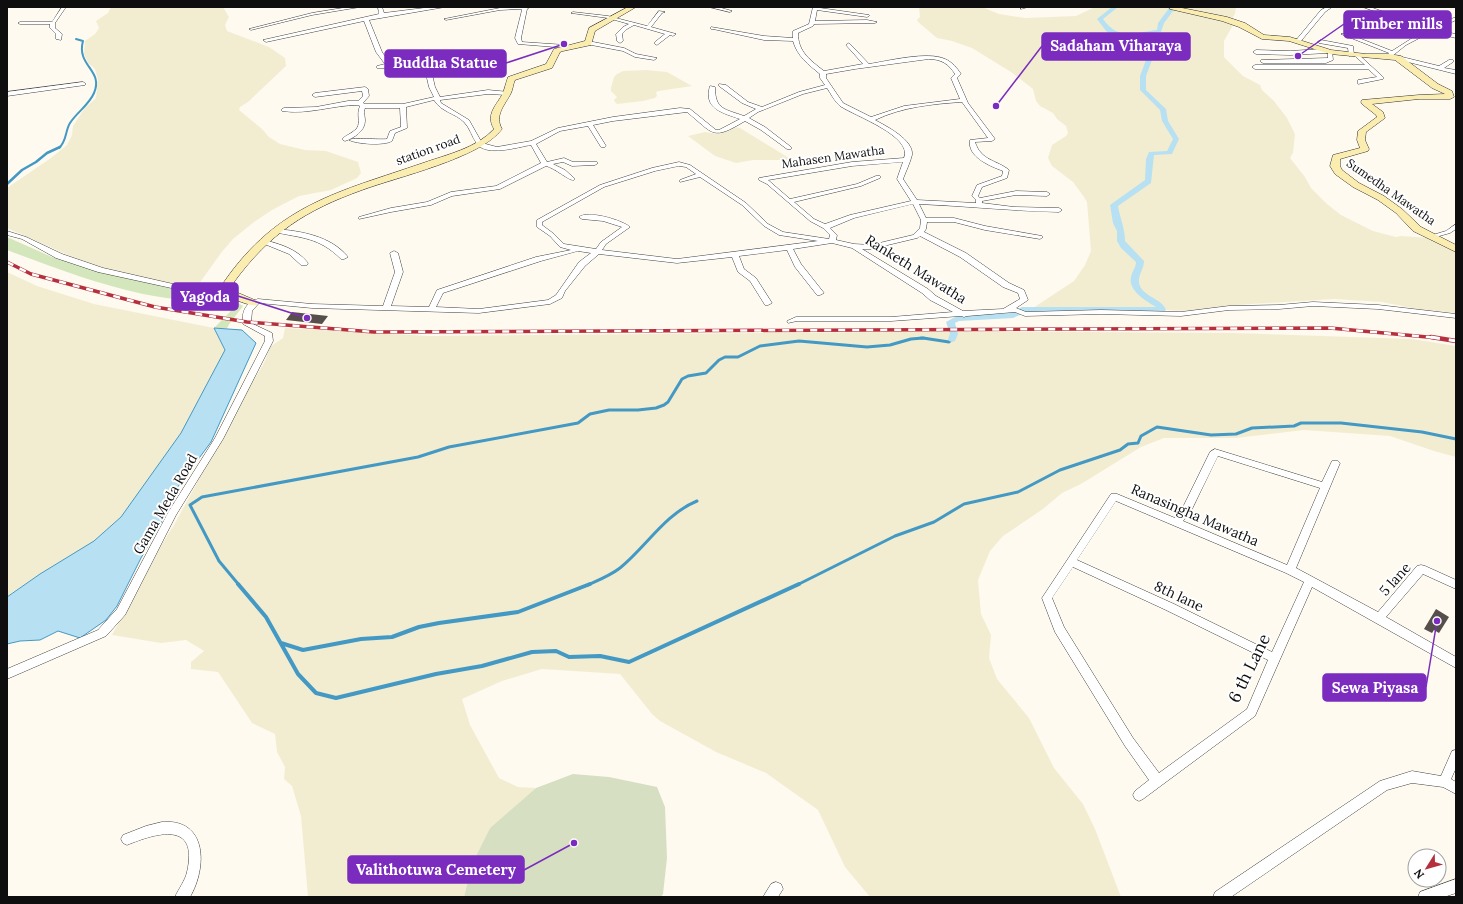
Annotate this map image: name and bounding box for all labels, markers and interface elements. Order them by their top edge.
callout: Timber mills [1344,11,1451,38]
text: Timber mills [1351,14,1443,33]
callout: Sadaham Viharaya [1042,33,1190,60]
text: Sadaham Viharaya [1050,36,1182,55]
callout: Buddha Statue [385,50,506,77]
text: Buddha Statue [393,53,497,72]
street label: station road [394,131,462,168]
street label: Mahasen Mawatha [781,142,885,171]
street label: Sumedha Mawatha [1344,155,1439,228]
street label: Ranketh Mawatha [862,231,970,307]
callout: Yagoda [172,283,238,310]
text: Yagoda [180,287,230,306]
street label: Gama Meda Road [129,450,201,558]
street label: Ranasingha Mawatha [1128,480,1262,550]
street label: 5 lane [1375,558,1415,599]
street label: 8th lane [1151,577,1207,615]
street label: 6 th Lane [1223,630,1275,706]
callout: Sewa Piyasa [1323,674,1426,701]
text: Sewa Piyasa [1332,678,1418,697]
north arrow [1407,848,1447,888]
callout: Valithotuwa Cemetery [348,856,524,883]
text: Valithotuwa Cemetery [356,860,517,879]
text: N [1411,866,1427,882]

